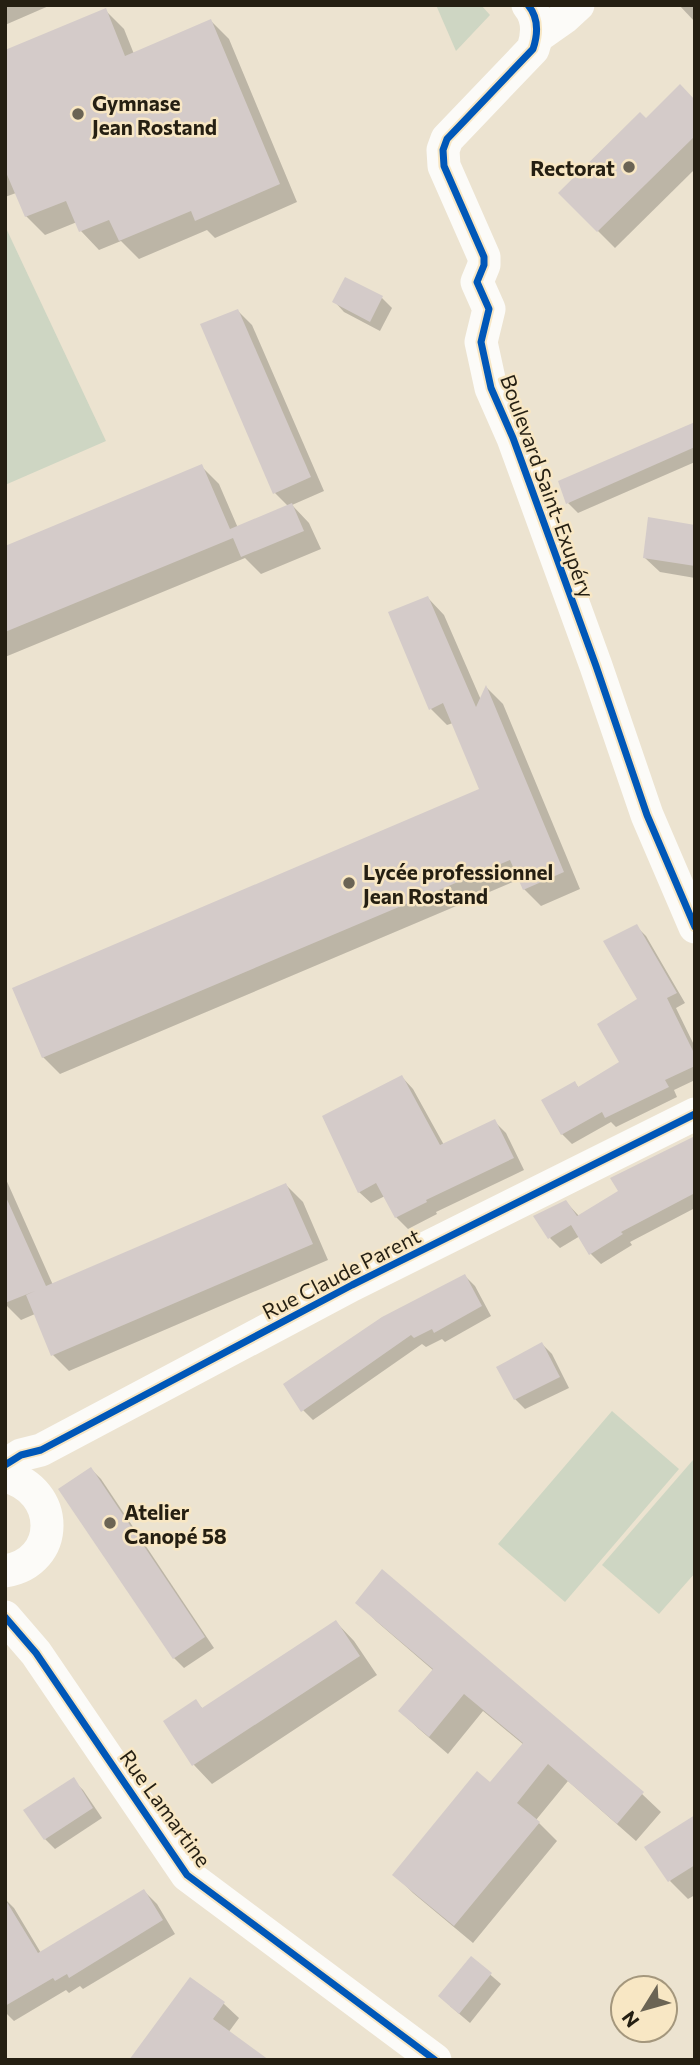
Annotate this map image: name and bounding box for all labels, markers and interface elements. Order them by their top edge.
place label: Gymnase Jean Rostand [92,90,217,139]
marker: Gymnase Jean Rostand [70,106,86,122]
place label: Rectorat [530,155,615,180]
marker: Rectorat [621,159,637,175]
street label: Boulevard Saint-Exupéry [496,371,600,601]
place label: Lycée professionnel Jean Rostand [363,859,553,908]
marker: Lycée professionnel Jean Rostand [341,875,357,891]
street label: Rue Claude Parent [258,1222,424,1324]
place label: Atelier Canopé 58 [124,1499,227,1548]
marker: Atelier Canopé 58 [102,1515,118,1531]
street label: Rue Lamartine [115,1745,217,1871]
north arrow [609,1974,679,2044]
text: N [617,2007,644,2032]

